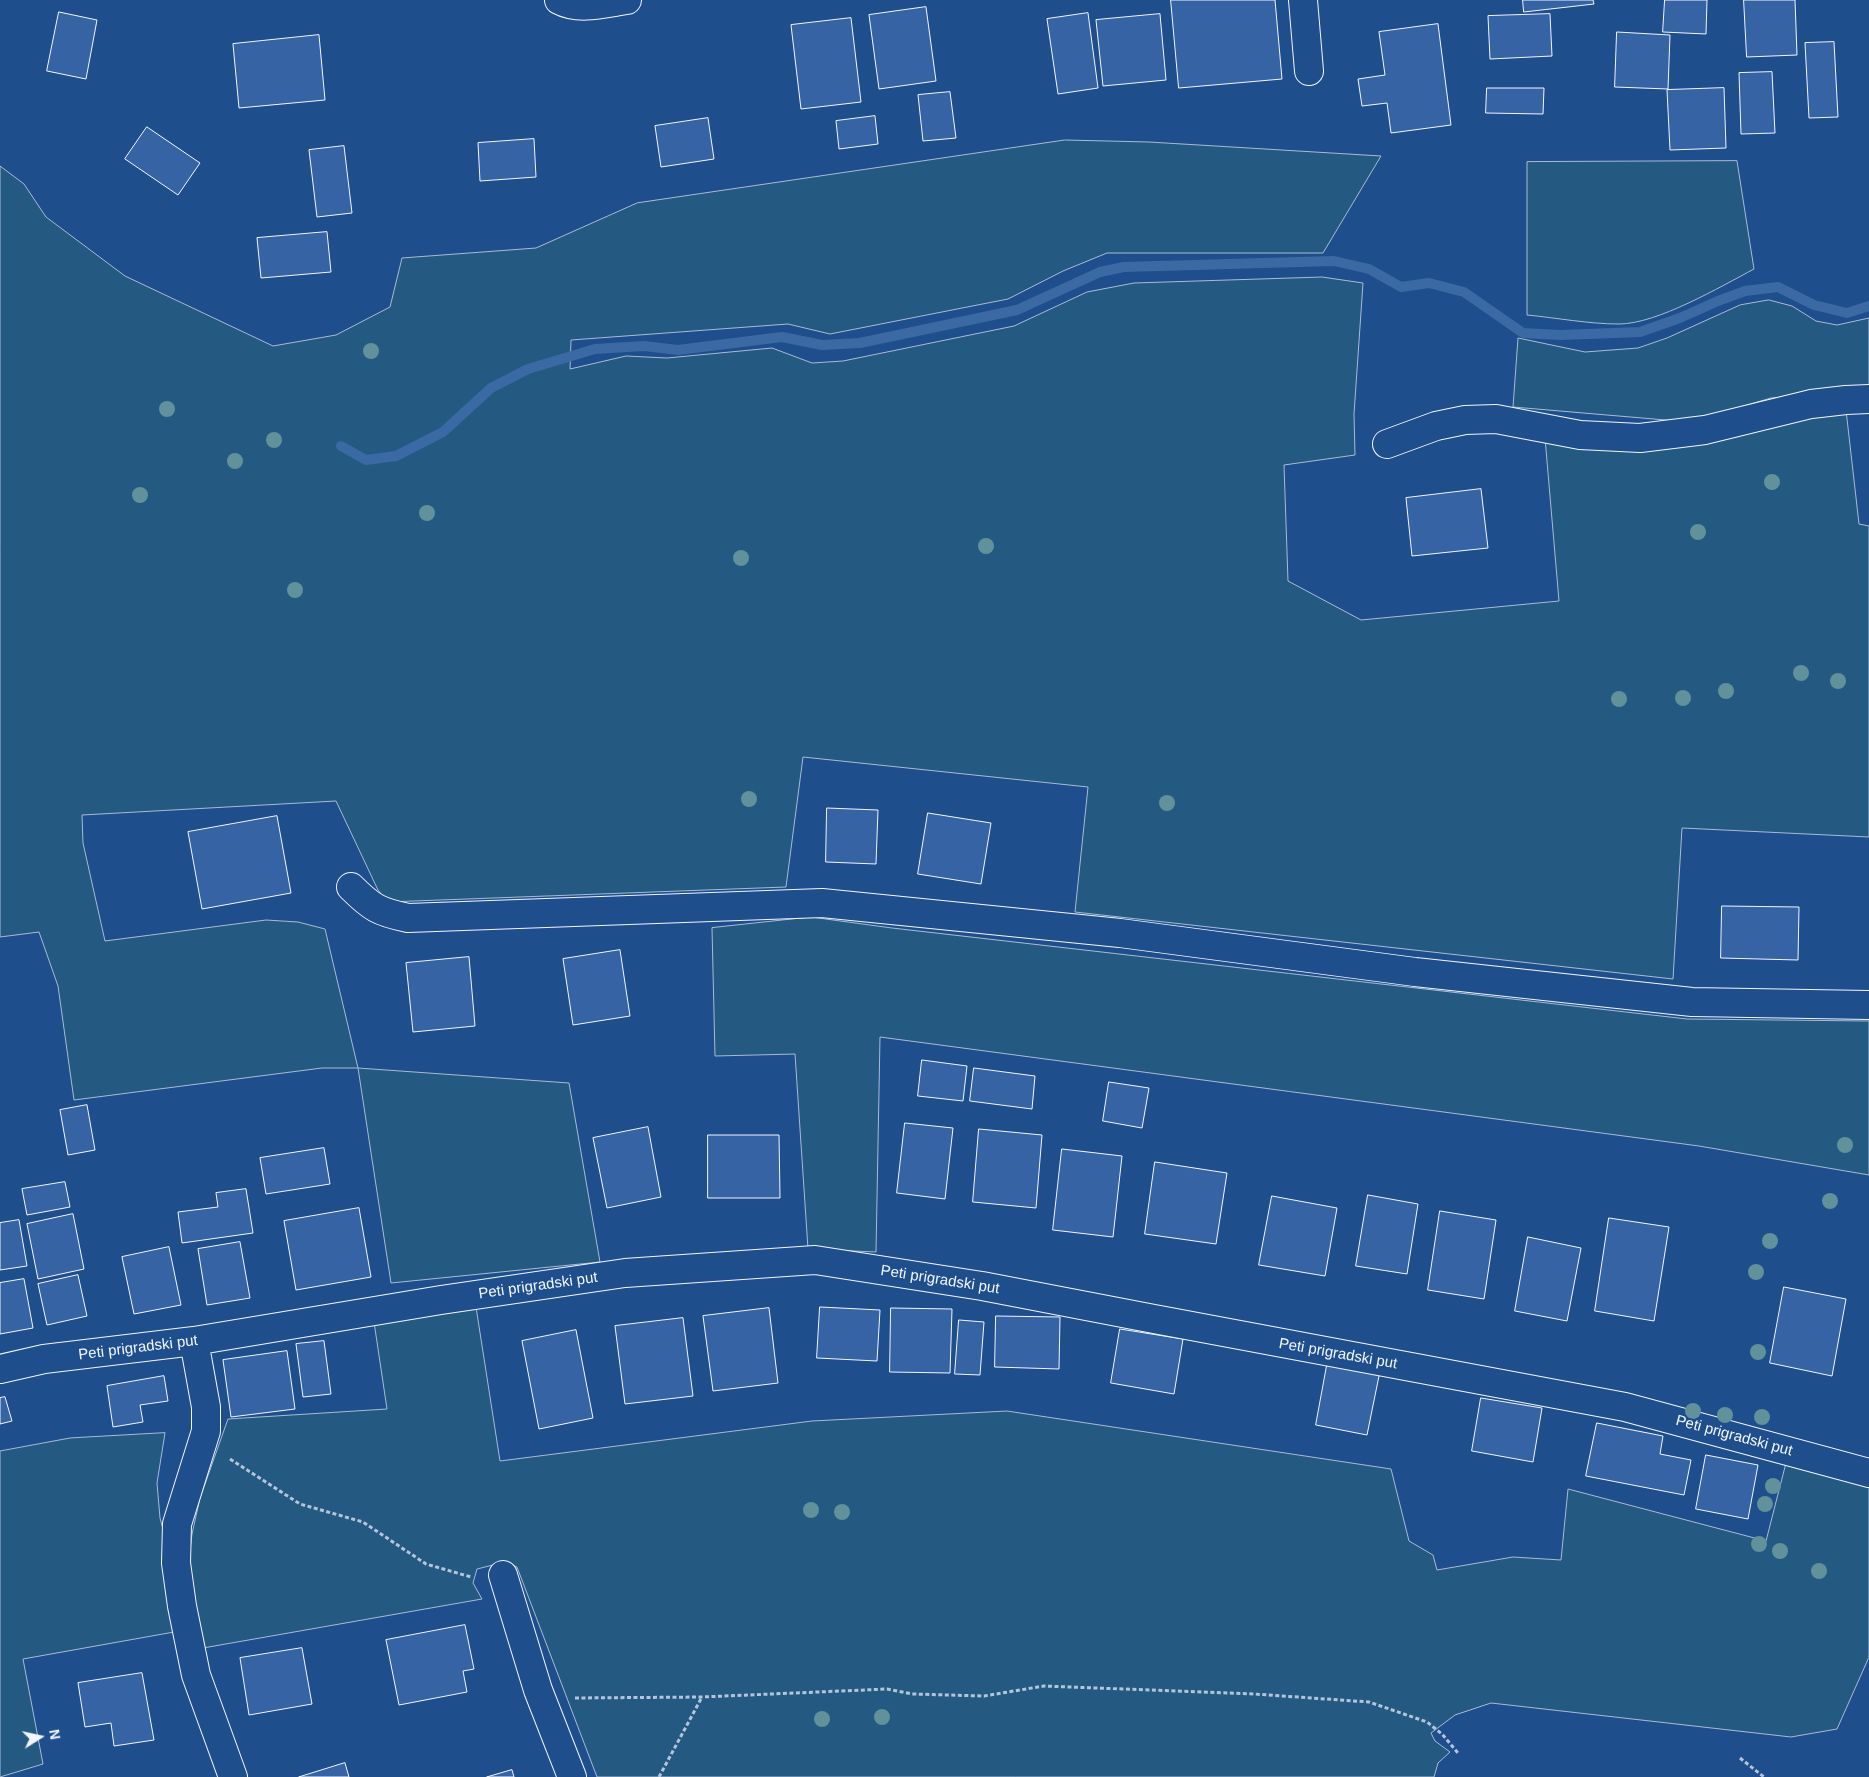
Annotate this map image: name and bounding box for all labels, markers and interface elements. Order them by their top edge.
street label: Peti prigradski put [879,1262,1001,1298]
street label: Peti prigradski put [477,1269,599,1303]
street label: Peti prigradski put [77,1332,199,1364]
street label: Peti prigradski put [1277,1335,1399,1373]
street label: Peti prigradski put [1674,1412,1794,1460]
north arrow [15,1712,65,1762]
text: N [46,1728,64,1741]

